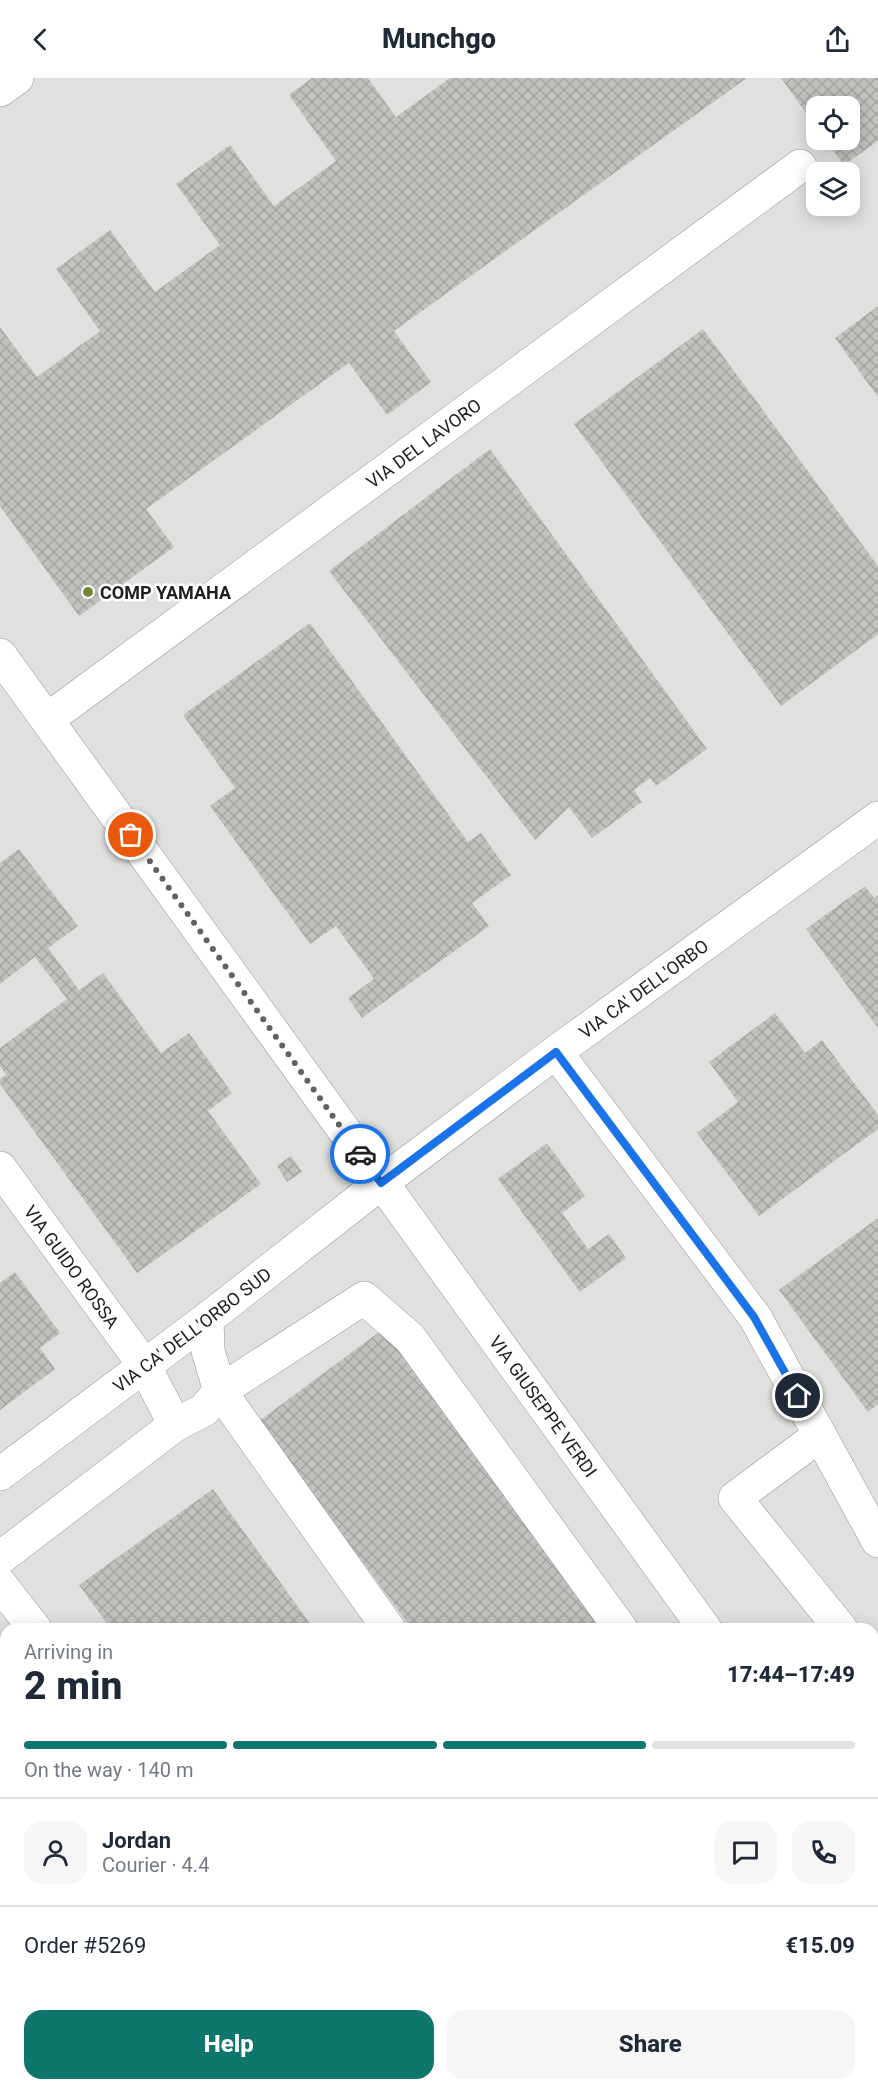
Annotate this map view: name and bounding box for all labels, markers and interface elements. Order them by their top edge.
icon: back [24,23,57,56]
text: Munchgo [382,23,496,55]
icon: share [821,23,854,56]
map controls [806,96,860,216]
button: locate [806,96,860,150]
button: layers [806,162,860,216]
street label: VIA DEL LAVORO [362,394,485,492]
place label: COMP YAMAHA [100,582,232,603]
marker: COMP YAMAHA [81,585,95,599]
pin [105,809,156,860]
icon: bag [114,818,147,851]
street label: VIA CA' DELL'ORBO [575,935,712,1042]
courier [330,1124,390,1184]
icon: car [344,1138,377,1171]
street label: VIA GUIDO ROSSA [20,1201,124,1332]
street label: VIA CA' DELL'ORBO SUD [109,1263,275,1396]
street label: VIA GIUSEPPE VERDI [485,1331,602,1481]
pin [772,1370,823,1421]
icon: home [781,1379,814,1412]
text: Arriving in [24,1640,113,1664]
text: 17:44–17:49 [727,1662,855,1687]
text: 2 min [24,1663,122,1709]
text: On the way · 140 m [24,1758,193,1782]
button: person [24,1821,87,1884]
button: chat [714,1821,777,1884]
button: phone [792,1821,855,1884]
text: Jordan [102,1828,171,1853]
text: Courier · 4.4 [102,1853,209,1877]
text: Order #5269 [24,1933,146,1958]
text: €15.09 [786,1933,855,1958]
button: Help [24,2010,434,2079]
button: Share [446,2010,855,2079]

